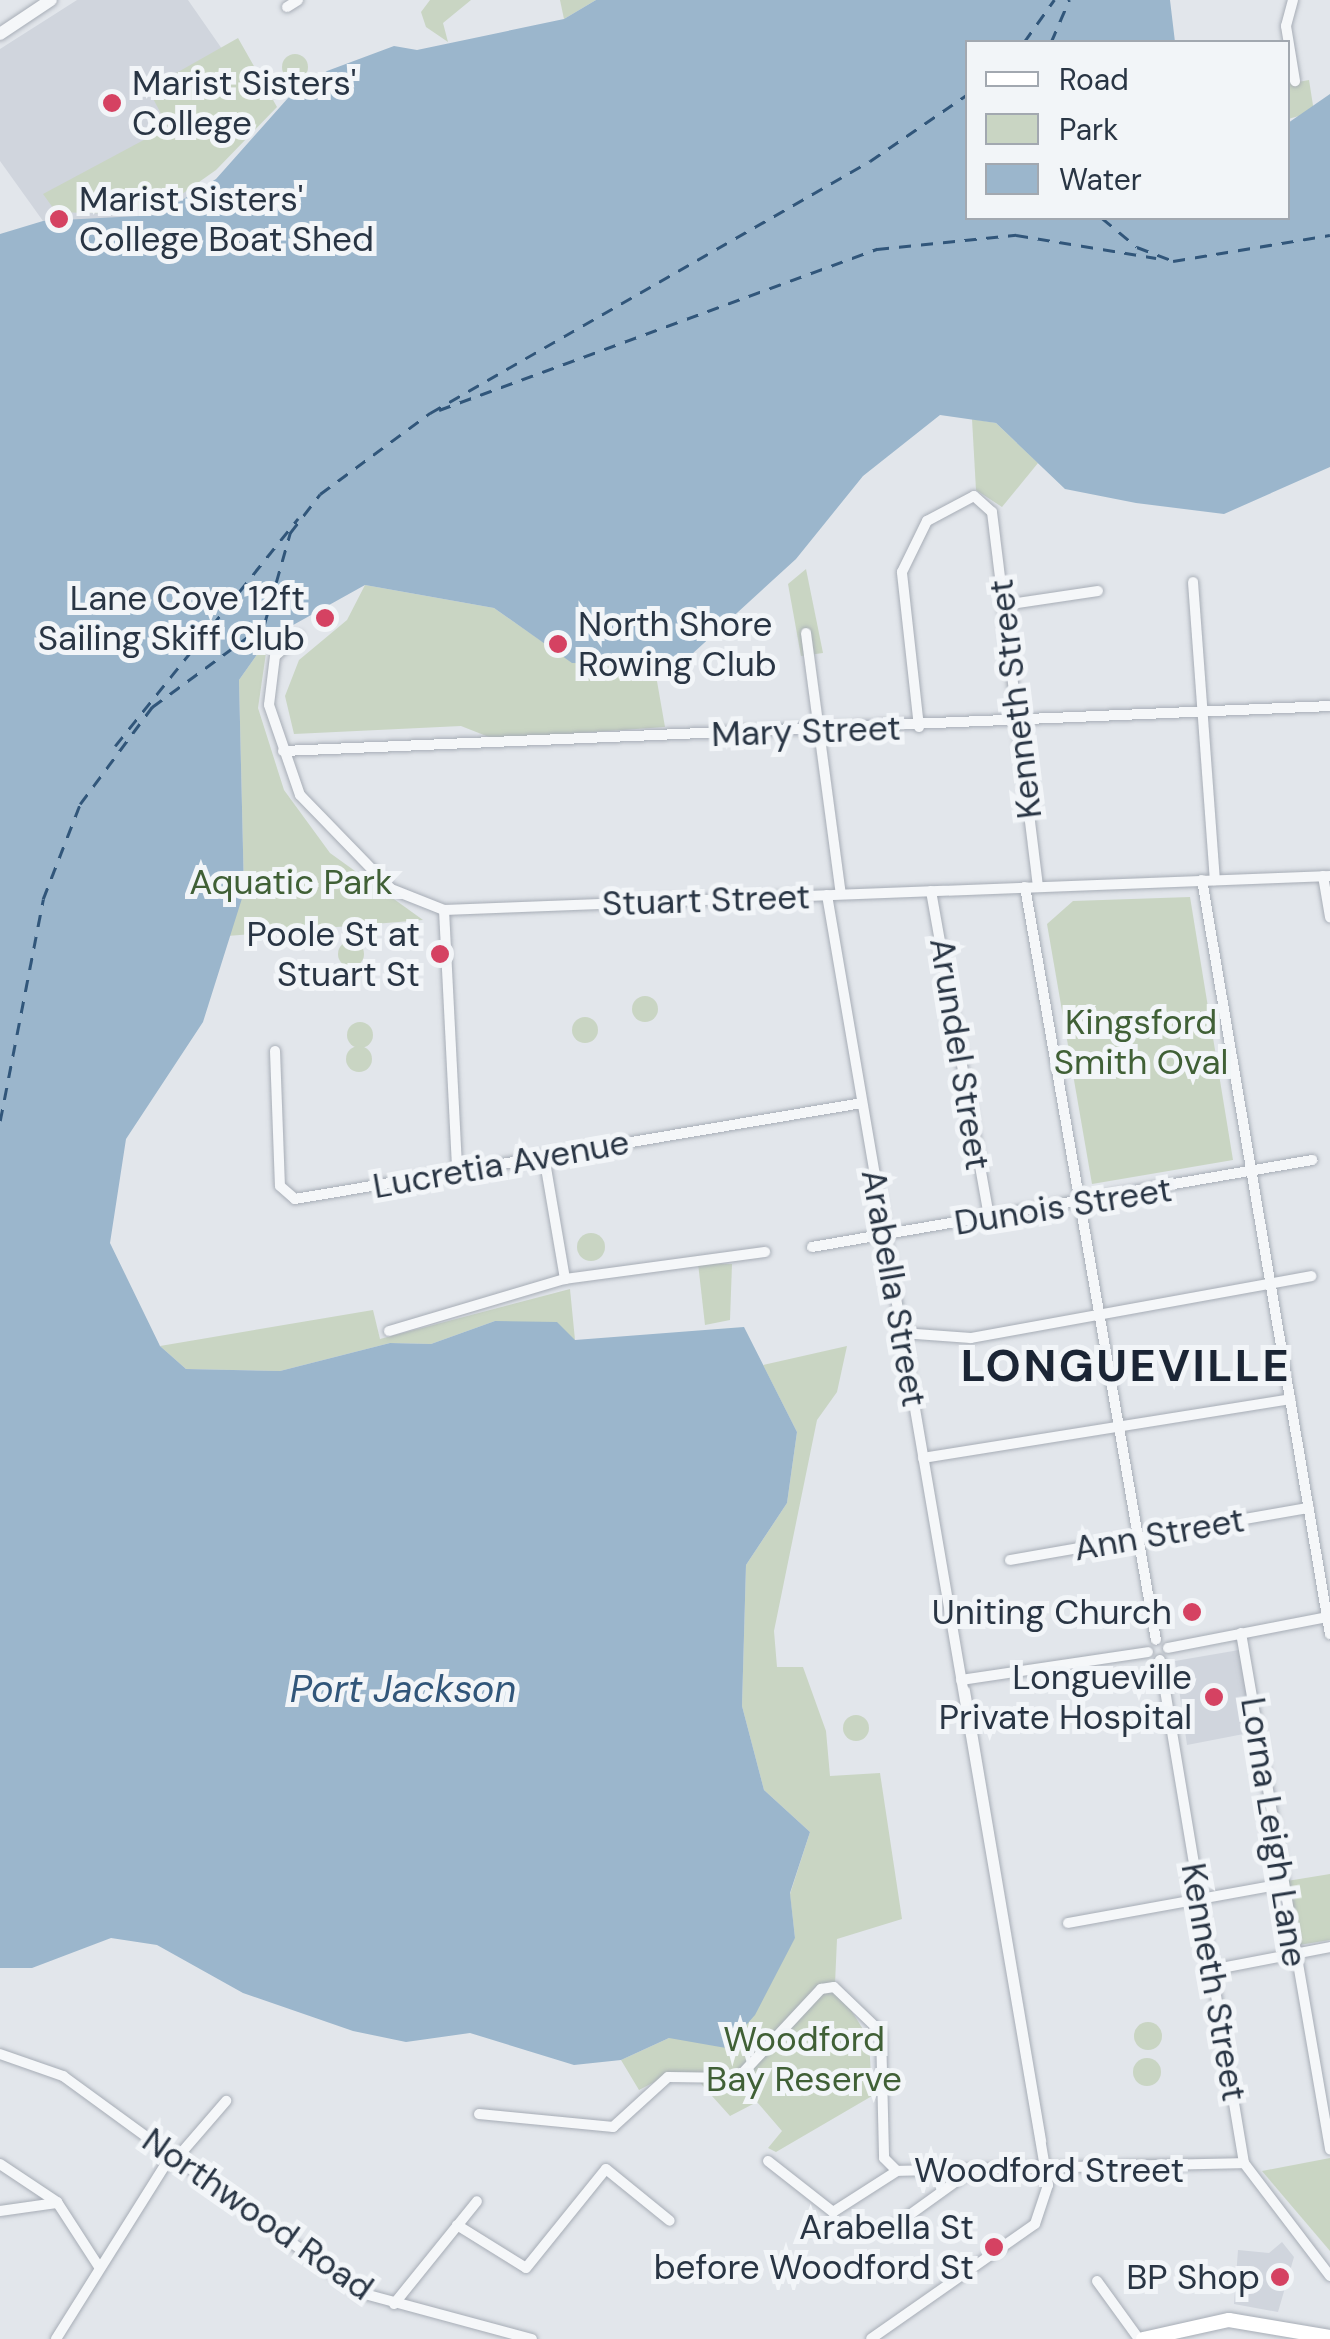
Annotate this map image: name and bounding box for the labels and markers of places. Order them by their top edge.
place label: Marist Sisters' College [132,62,356,144]
marker: Marist Sisters' College [101,92,123,114]
place label: Marist Sisters' College Boat Shed [79,178,374,260]
marker: Marist Sisters' College Boat Shed [48,208,70,230]
place label: Lane Cove 12ft Sailing Skiff Club [38,577,305,659]
place label: North Shore Rowing Club [578,603,777,685]
marker: Lane Cove 12ft Sailing Skiff Club [314,607,336,629]
marker: North Shore Rowing Club [547,633,569,655]
place label: Poole St at Stuart St [247,913,420,995]
marker: Poole St at Stuart St [429,943,451,965]
place label: Uniting Church [932,1591,1172,1633]
marker: Uniting Church [1181,1601,1203,1623]
place label: Longueville Private Hospital [939,1656,1192,1738]
marker: Longueville Private Hospital [1201,1684,1227,1710]
place label: Arabella St before Woodford St [654,2206,974,2288]
marker: Arabella St before Woodford St [983,2236,1005,2258]
place label: BP Shop [1126,2256,1260,2298]
marker: BP Shop [1269,2266,1291,2288]

